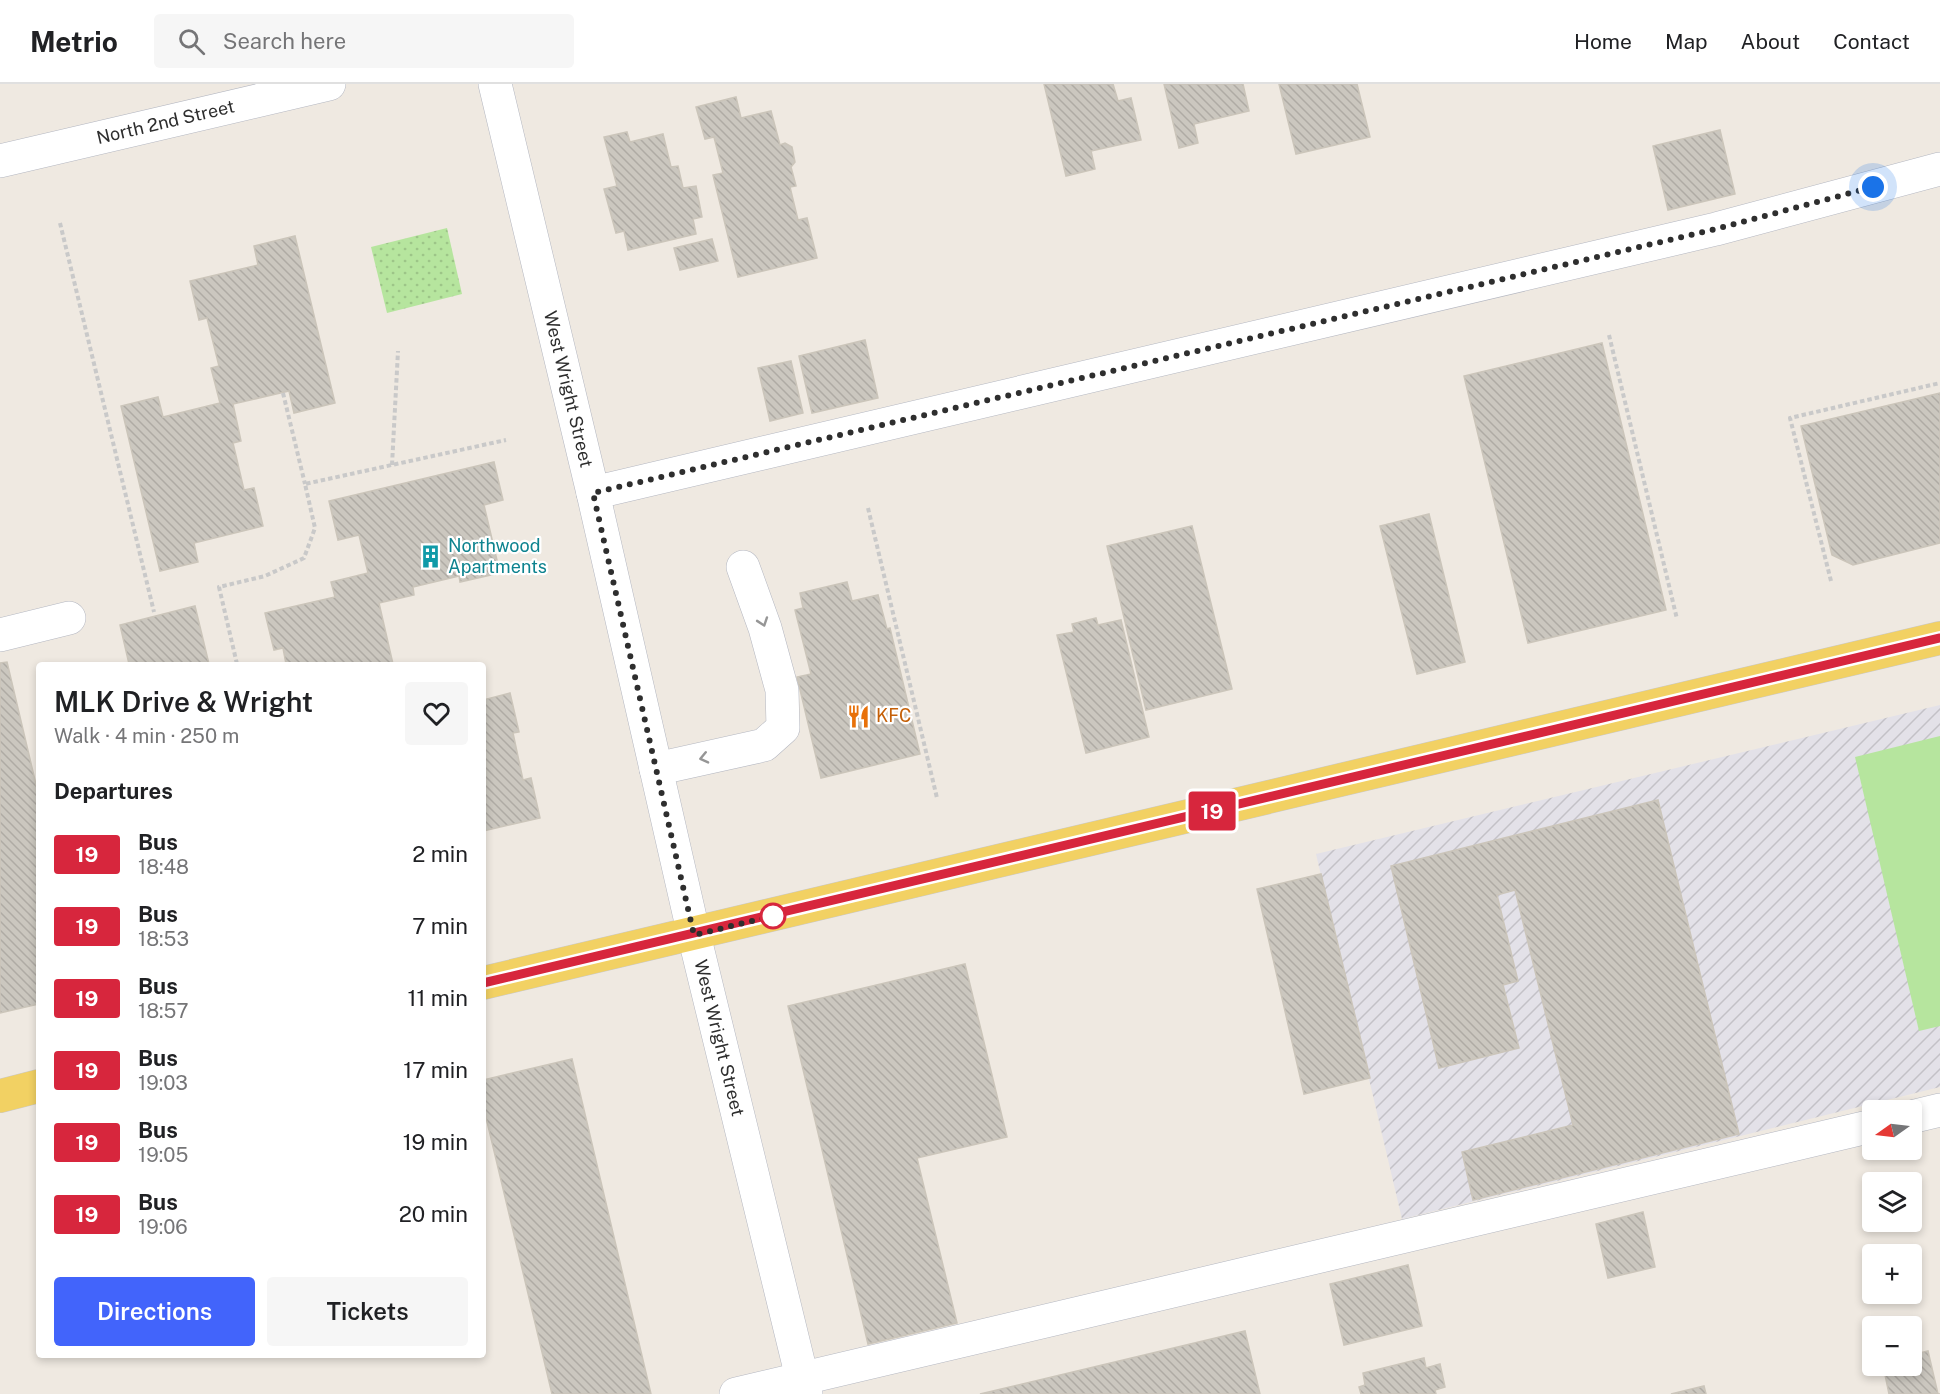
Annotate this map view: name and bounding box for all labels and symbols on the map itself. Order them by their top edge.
street label: North 2nd Street [94,95,236,148]
your location [1858,172,1888,202]
street label: West Wright Street [540,309,598,470]
place label: Northwood Apartments [448,535,547,577]
building icon: Northwood Apartments [417,543,443,569]
one-way arrow [756,616,769,627]
restaurant icon: KFC [845,703,871,729]
place label: KFC [876,705,911,726]
one-way arrow [700,751,710,764]
line badge: 19 [1185,792,1239,830]
unlabelled marker [760,903,786,929]
street label: West Wright Street [690,958,749,1118]
north arrow [1862,1100,1922,1160]

